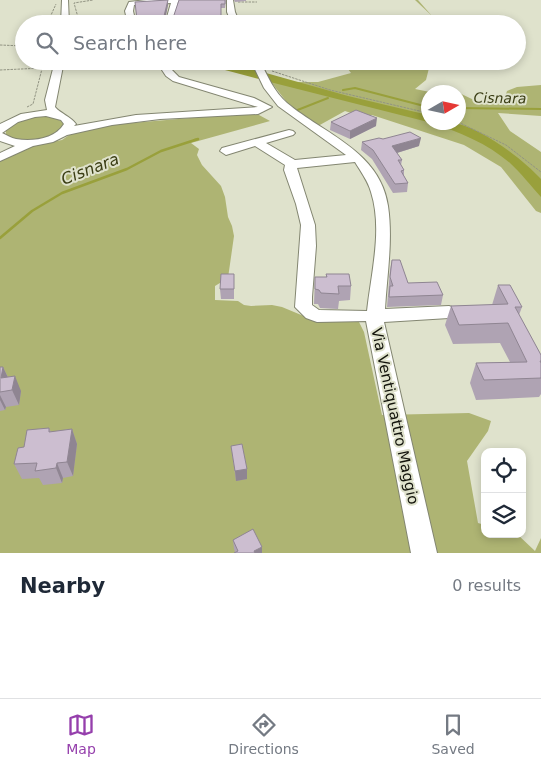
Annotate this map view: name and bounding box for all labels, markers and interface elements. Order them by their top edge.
search box [15,15,526,70]
icon: search [33,29,61,57]
text: Search here [73,32,187,54]
north arrow [421,85,466,130]
water label: Cisnara [473,90,527,106]
water label: Cisnara [58,149,122,189]
street label: Via Ventiquattro Maggio [367,326,423,506]
map controls [481,448,526,538]
button: locate [481,448,526,493]
button: layers [481,493,526,538]
text: Nearby [20,574,105,598]
text: 0 results [452,576,521,595]
tab: Map [66,711,96,757]
tab: Directions [228,711,299,757]
tab: Saved [431,711,475,757]

